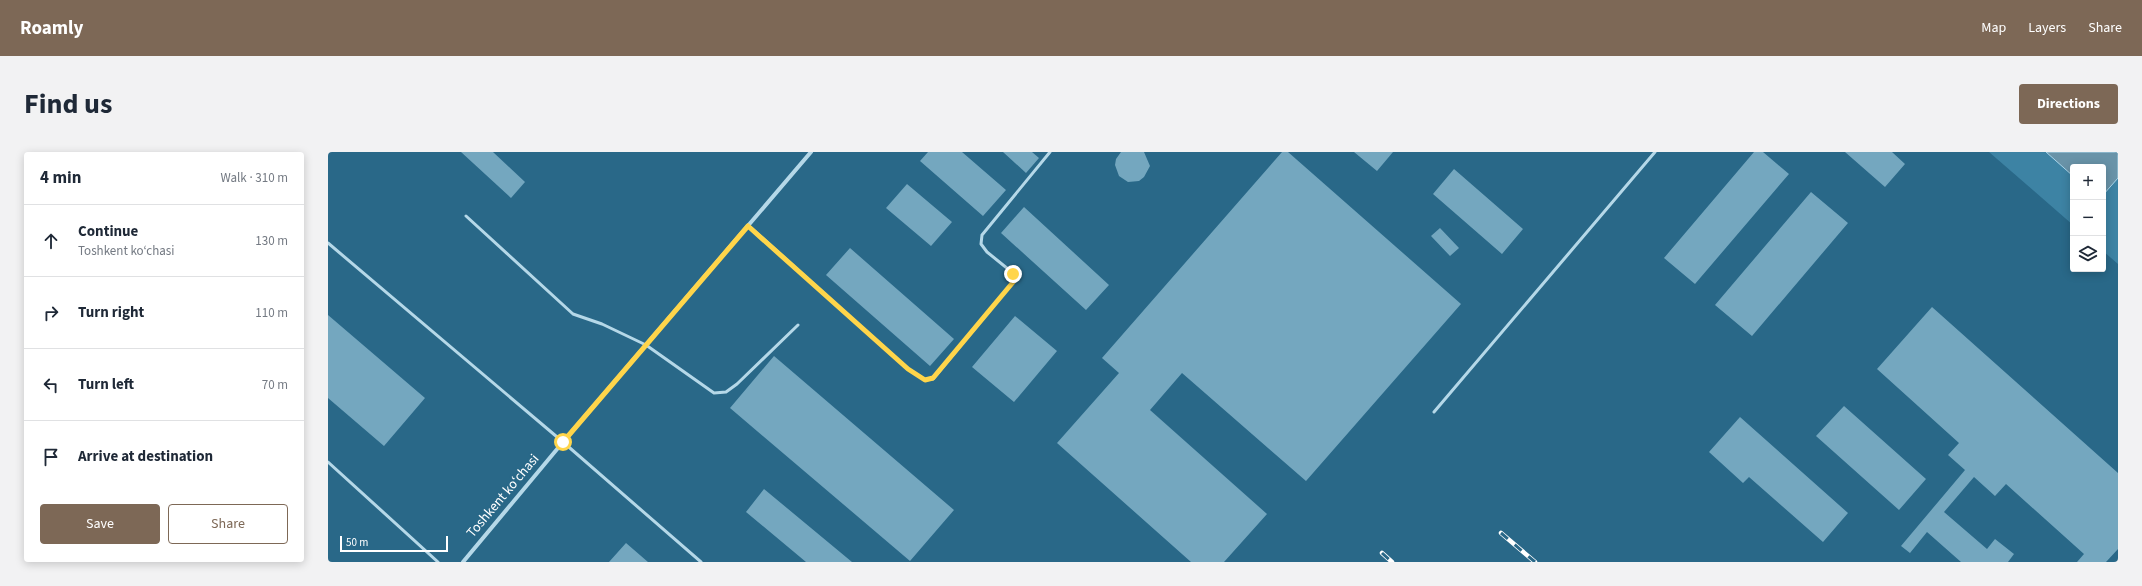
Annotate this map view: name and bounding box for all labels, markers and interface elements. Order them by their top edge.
text: Roamly [20,15,83,42]
text: Map [1981,18,2006,38]
text: Layers [2028,18,2066,38]
text: Share [2088,18,2122,38]
text: Find us [24,84,112,124]
button: Directions [2019,84,2118,124]
map controls [2070,164,2106,272]
button: + [2070,164,2106,200]
text: 4 min [40,166,81,190]
text: Walk · 310 m [220,169,288,187]
button: − [2070,200,2106,236]
text: Continue [78,221,138,242]
icon: ahead [40,230,62,252]
text: 130 m [255,232,288,250]
button: layers [2070,236,2106,272]
text: Toshkent ko‘chasi [78,242,174,260]
route end [1004,265,1022,283]
icon: right [40,302,62,324]
text: Turn right [78,302,144,323]
text: 110 m [255,304,288,322]
icon: left [40,374,62,396]
text: Turn left [78,374,134,395]
text: 70 m [262,376,288,394]
route start [554,433,572,451]
icon: arrive [40,446,62,468]
text: Arrive at destination [78,446,213,467]
street label: Toshkent ko‘chasi [462,450,544,542]
button: Save [40,504,160,544]
button: Share [168,504,288,544]
scale bar [340,534,448,553]
text: 50 m [346,535,368,550]

